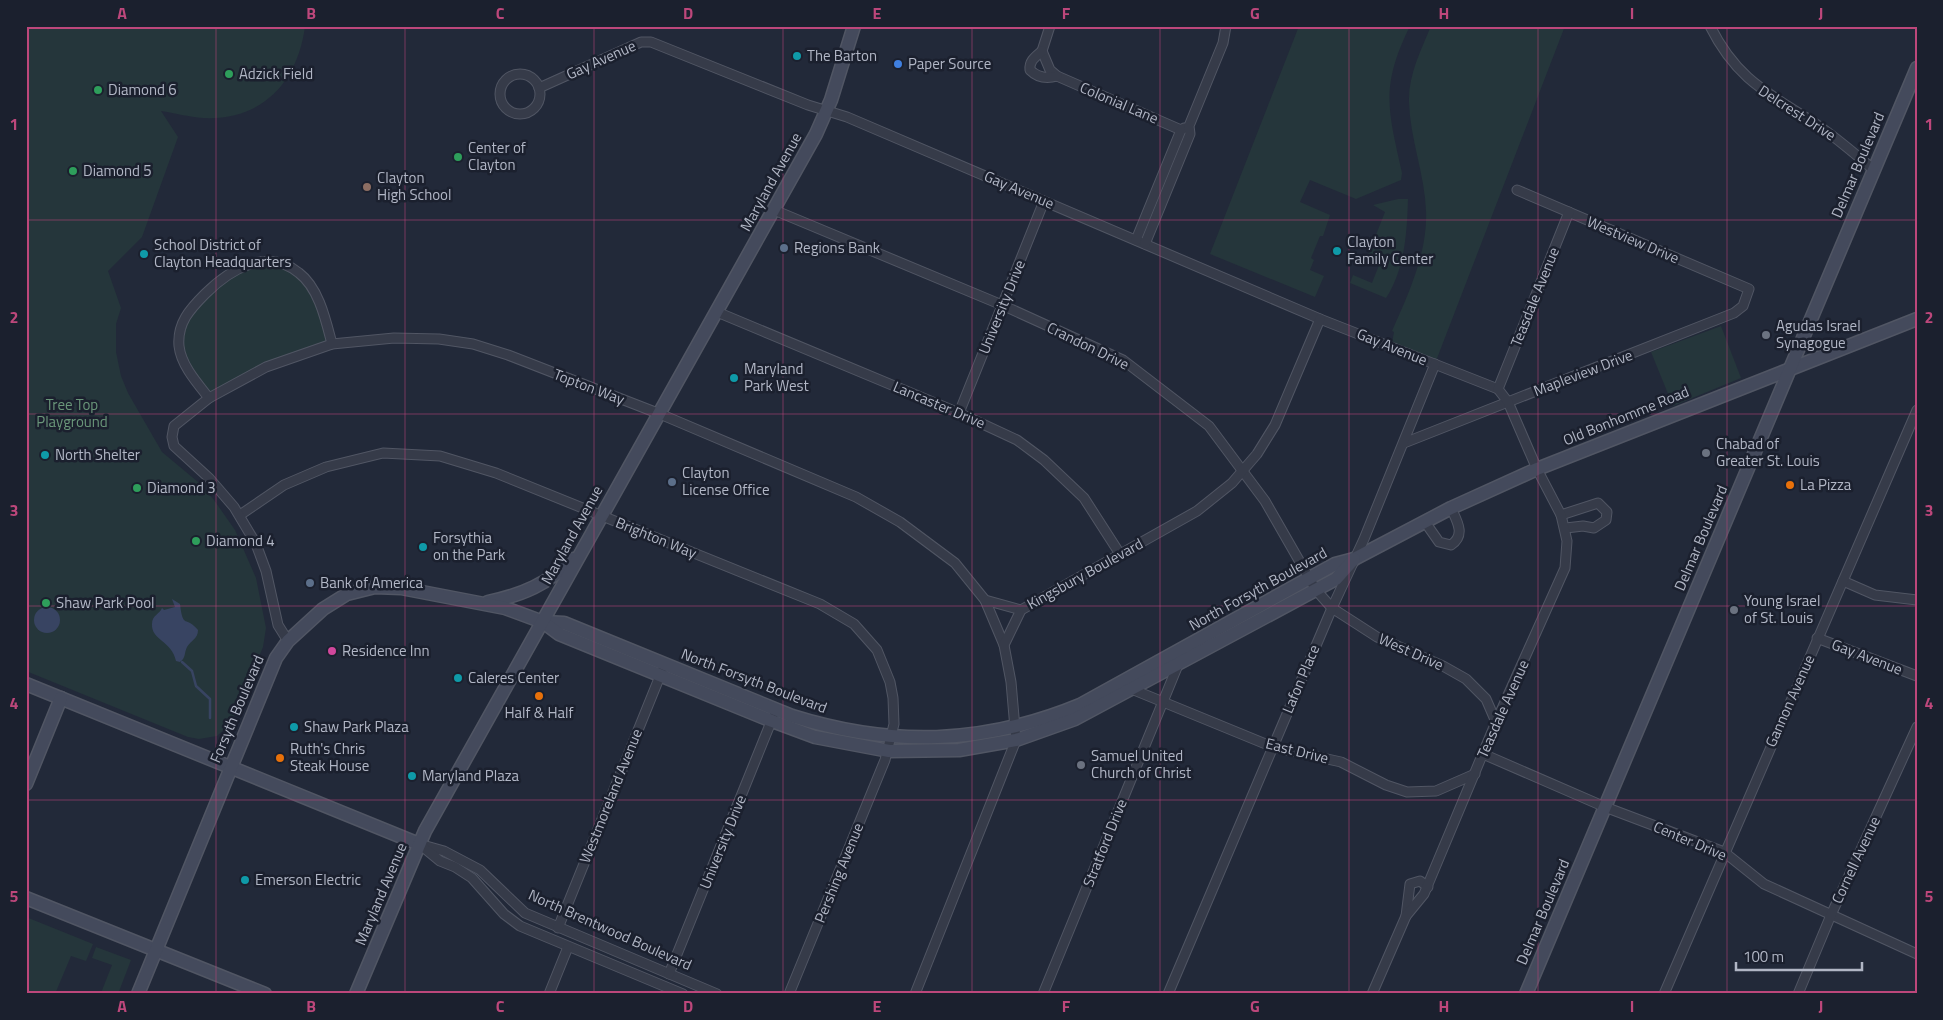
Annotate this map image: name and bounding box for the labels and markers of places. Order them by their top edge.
place label: The Barton [807,44,877,67]
marker: The Barton [791,50,803,62]
place label: Paper Source [908,52,991,75]
marker: Paper Source [892,58,904,70]
place label: Adzick Field [239,62,313,85]
marker: Adzick Field [223,68,235,80]
place label: Diamond 6 [108,78,177,101]
marker: Diamond 6 [92,84,104,96]
place label: Center of Clayton [468,136,526,176]
marker: Center of Clayton [452,151,464,163]
place label: Diamond 5 [83,159,152,182]
marker: Diamond 5 [67,165,79,177]
place label: Clayton High School [377,166,452,206]
marker: Clayton High School [361,181,373,193]
place label: Clayton Family Center [1347,230,1433,270]
place label: School District of Clayton Headquarters [154,233,292,273]
place label: Regions Bank [794,236,880,259]
marker: Regions Bank [778,242,790,254]
marker: Clayton Family Center [1331,245,1343,257]
marker: School District of Clayton Headquarters [138,248,150,260]
place label: Agudas Israel Synagogue [1776,314,1861,354]
marker: Agudas Israel Synagogue [1760,329,1772,341]
place label: Maryland Park West [744,357,810,397]
marker: Maryland Park West [728,372,740,384]
place label: Chabad of Greater St. Louis [1716,432,1820,472]
place label: North Shelter [55,443,140,466]
marker: Chabad of Greater St. Louis [1700,447,1712,459]
marker: North Shelter [39,449,51,461]
place label: Clayton License Office [682,461,770,501]
place label: La Pizza [1800,473,1852,496]
place label: Diamond 3 [147,476,216,499]
marker: Clayton License Office [666,476,678,488]
marker: La Pizza [1784,479,1796,491]
marker: Diamond 3 [131,482,143,494]
place label: Forsythia on the Park [433,526,505,566]
place label: Diamond 4 [206,529,275,552]
marker: Diamond 4 [190,535,202,547]
marker: Forsythia on the Park [417,541,429,553]
place label: Bank of America [320,571,424,594]
marker: Bank of America [304,577,316,589]
place label: Young Israel of St. Louis [1744,589,1820,629]
place label: Shaw Park Pool [56,591,155,614]
marker: Shaw Park Pool [40,597,52,609]
marker: Young Israel of St. Louis [1728,604,1740,616]
place label: Residence Inn [342,639,430,662]
marker: Residence Inn [326,645,338,657]
place label: Caleres Center [468,666,559,689]
marker: Caleres Center [452,672,464,684]
marker: Half & Half [533,690,545,702]
place label: Half & Half [504,701,574,724]
place label: Shaw Park Plaza [304,715,409,738]
marker: Shaw Park Plaza [288,721,300,733]
place label: Ruth's Chris Steak House [290,737,369,777]
place label: Samuel United Church of Christ [1091,744,1192,784]
marker: Ruth's Chris Steak House [274,752,286,764]
marker: Samuel United Church of Christ [1075,759,1087,771]
place label: Maryland Plaza [422,764,520,787]
marker: Maryland Plaza [406,770,418,782]
place label: Emerson Electric [255,868,361,891]
marker: Emerson Electric [239,874,251,886]

